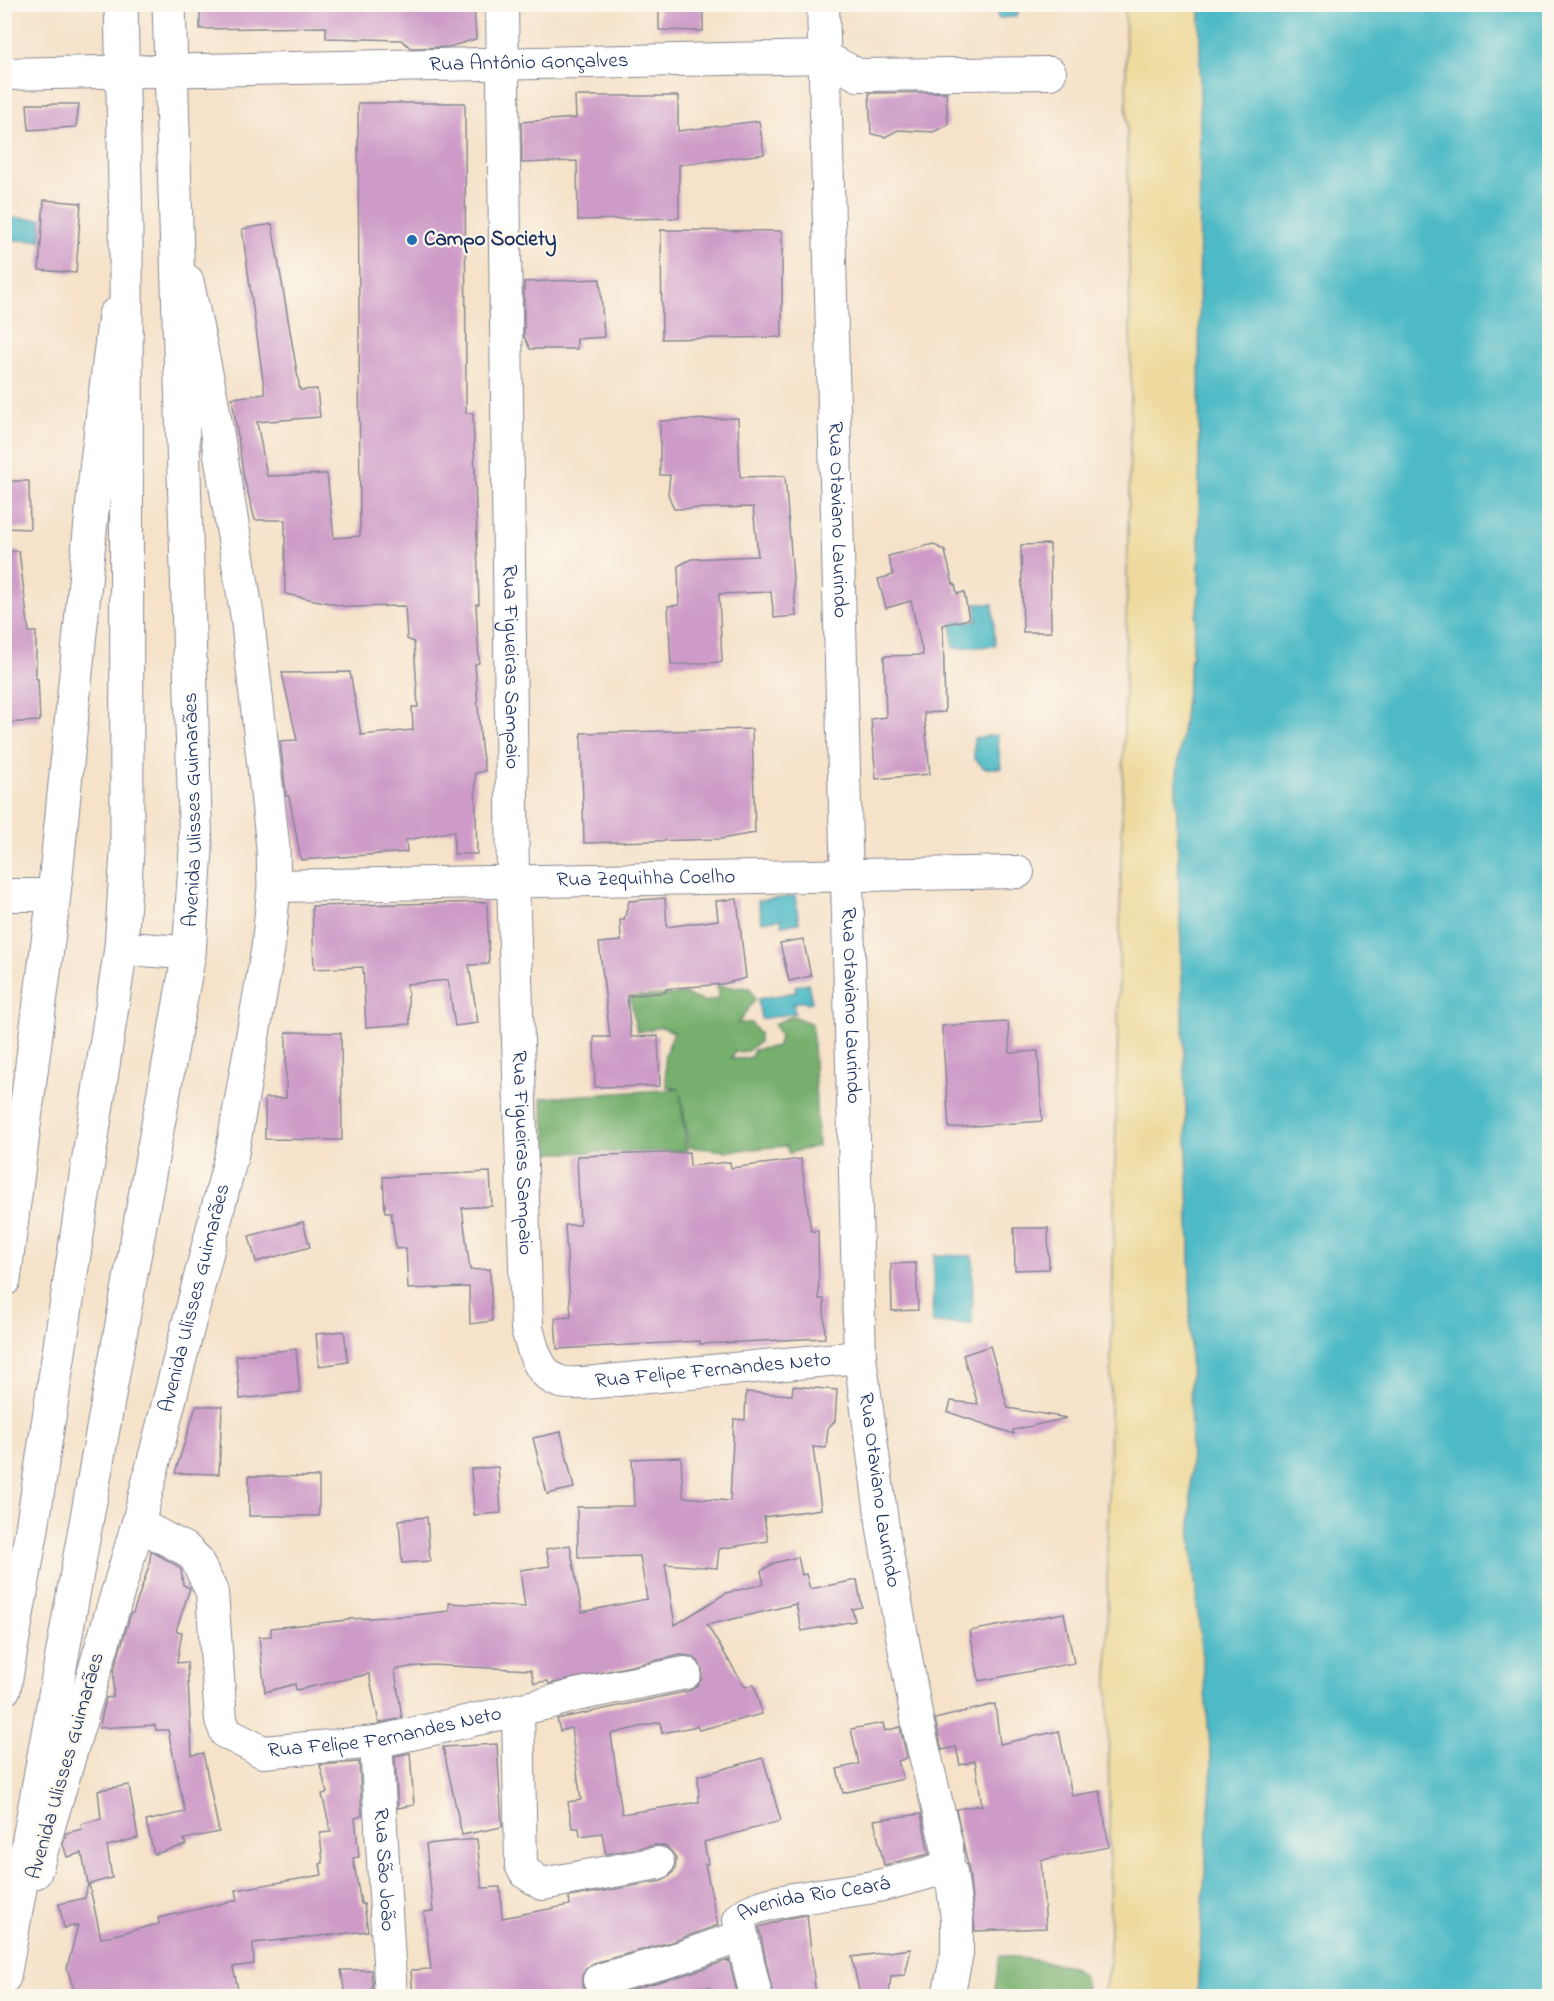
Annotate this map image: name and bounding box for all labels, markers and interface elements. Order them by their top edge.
street label: Rua Antônio Gonçalves [429,46,629,80]
place label: Campo Society [424,225,557,257]
marker: Campo Society [405,233,419,247]
street label: Rua Otaviano Laurindo [819,421,855,619]
street label: Rua Figueiras Sampaio [493,564,527,770]
street label: Avenida Ulisses Guimarães [176,692,211,928]
street label: Rua Zequihha Coelho [556,862,736,896]
street label: Rua Otaviano Laurindo [833,907,868,1104]
street label: Rua Figueiras Sampaio [503,1050,540,1256]
street label: Avenida Ulisses Guimarães [152,1181,239,1416]
street label: Rua Felipe Fernandes Neto [594,1345,833,1397]
street label: Rua Otaviano Laurindo [850,1391,908,1590]
street label: Avenida Ulisses Guimarães [19,1649,113,1883]
street label: Rua Felipe Fernandes Neto [266,1699,505,1767]
street label: Rua São João [365,1807,402,1932]
street label: Avenida Rio Ceará [732,1868,894,1930]

